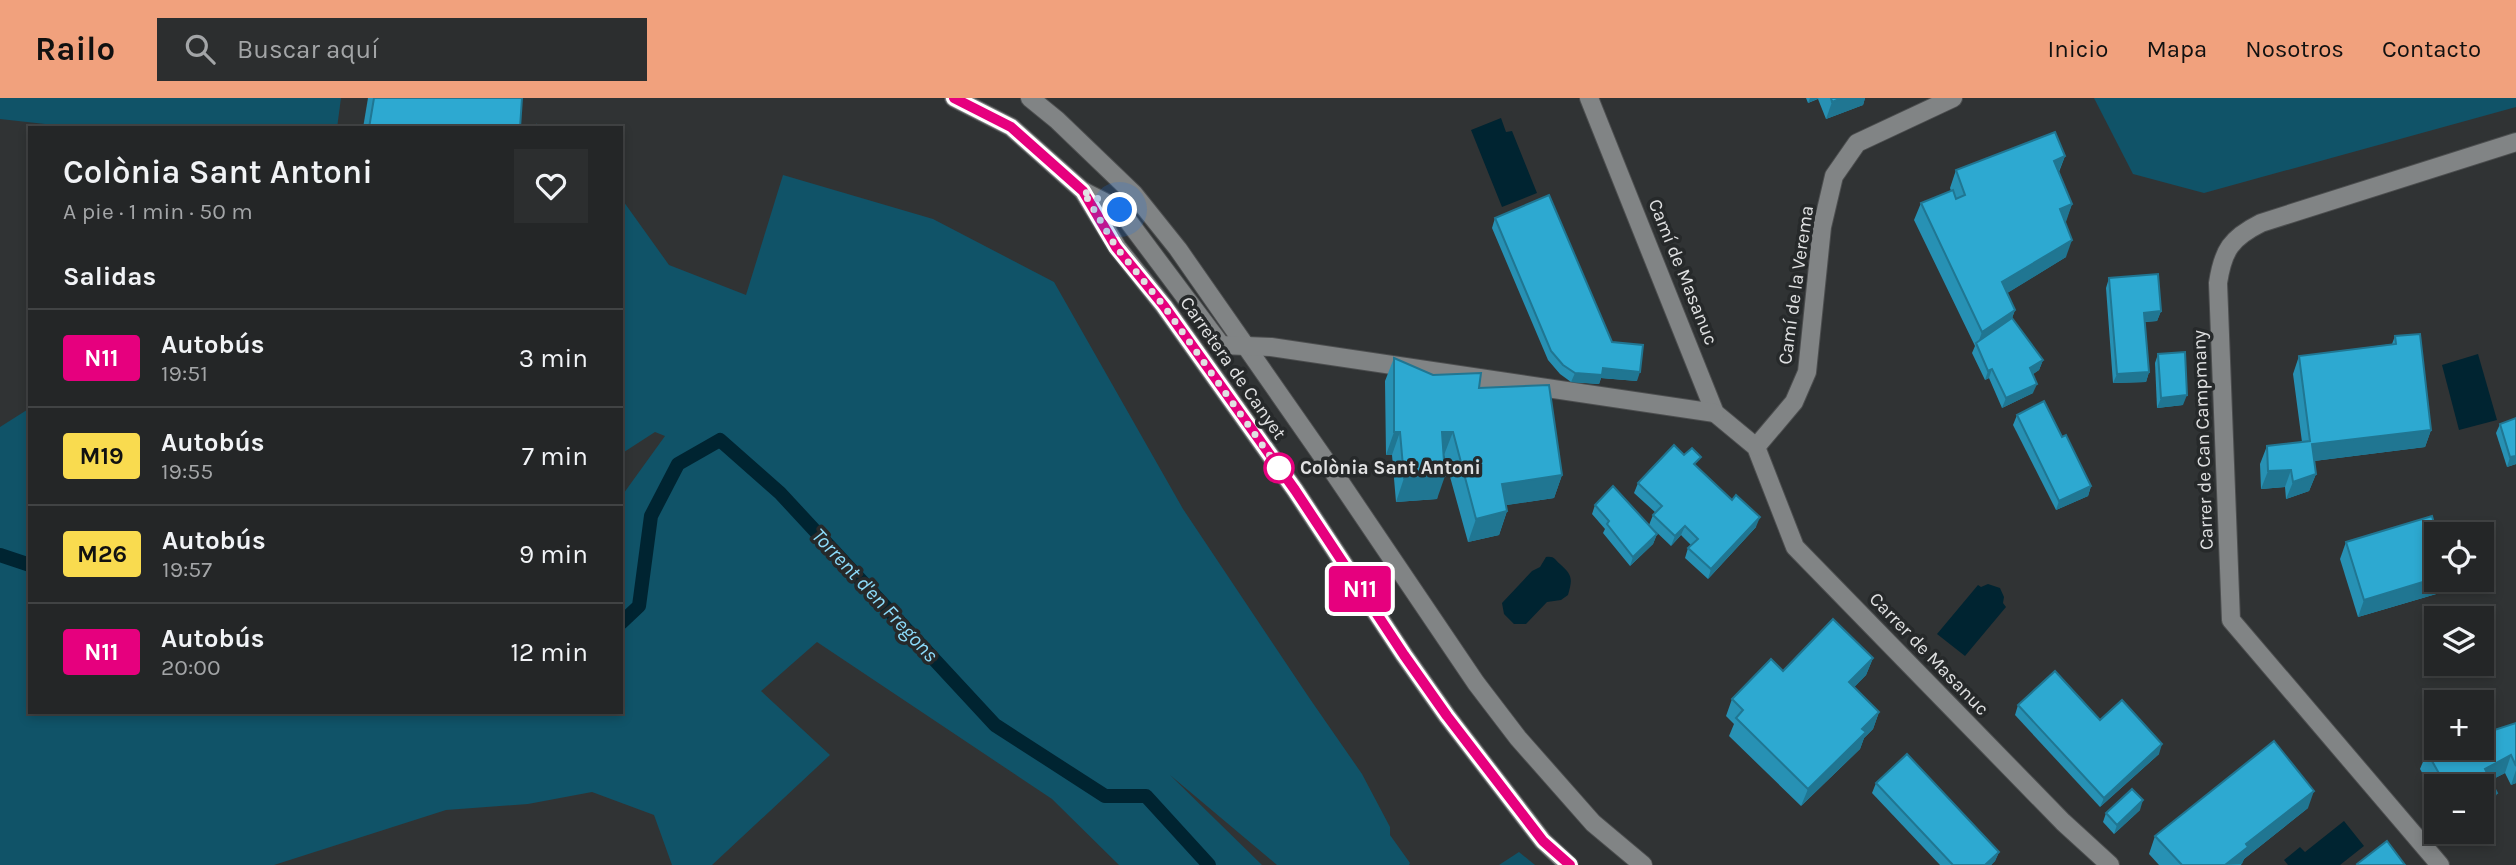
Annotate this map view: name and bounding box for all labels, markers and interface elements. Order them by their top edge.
search box [157,18,647,81]
text: Railo [35,30,115,68]
icon: search [181,30,219,68]
text: Buscar aquí [237,34,379,65]
text: Inicio [2047,35,2108,63]
text: Mapa [2146,35,2207,63]
text: Nosotros [2245,35,2344,63]
text: Contacto [2382,35,2481,63]
button: heart [514,149,588,223]
text: Colònia Sant Antoni [63,153,373,191]
your location [1102,192,1137,227]
street label: Camí de Masanuc [1644,196,1722,348]
text: A pie · 1 min · 50 m [63,198,253,225]
street label: Camí de la Verema [1774,204,1818,366]
text: Salidas [63,261,156,292]
street label: Carretera de Canyet [1175,292,1291,444]
text: Autobús [161,329,265,360]
street label: Carrer de Can Campmany [2188,329,2218,550]
text: 3 min [519,343,588,374]
text: N11 [84,344,119,372]
text: 19:51 [161,360,208,387]
text: Autobús [161,427,265,458]
text: 7 min [522,441,588,472]
text: M19 [79,442,124,470]
marker: Colònia Sant Antoni [1264,453,1294,483]
place label: Colònia Sant Antoni [1300,457,1481,479]
text: 19:55 [161,458,213,485]
map controls [2424,522,2494,844]
button: locate [2424,522,2494,592]
water label: Torrent d'en Fregons [807,523,943,667]
text: Autobús [162,525,266,556]
text: 9 min [519,539,588,570]
text: M26 [77,540,127,568]
text: 19:57 [162,556,212,583]
line badge: N11 [1320,566,1400,612]
text: N11 [1343,575,1377,603]
street label: Carrer de Masanuc [1865,588,1993,720]
button: layers [2424,606,2494,676]
text: Autobús [161,623,265,654]
text: 12 min [510,637,588,668]
text: N11 [84,638,119,666]
text: 20:00 [161,654,221,681]
button: + [2424,690,2494,760]
button: − [2424,774,2494,844]

